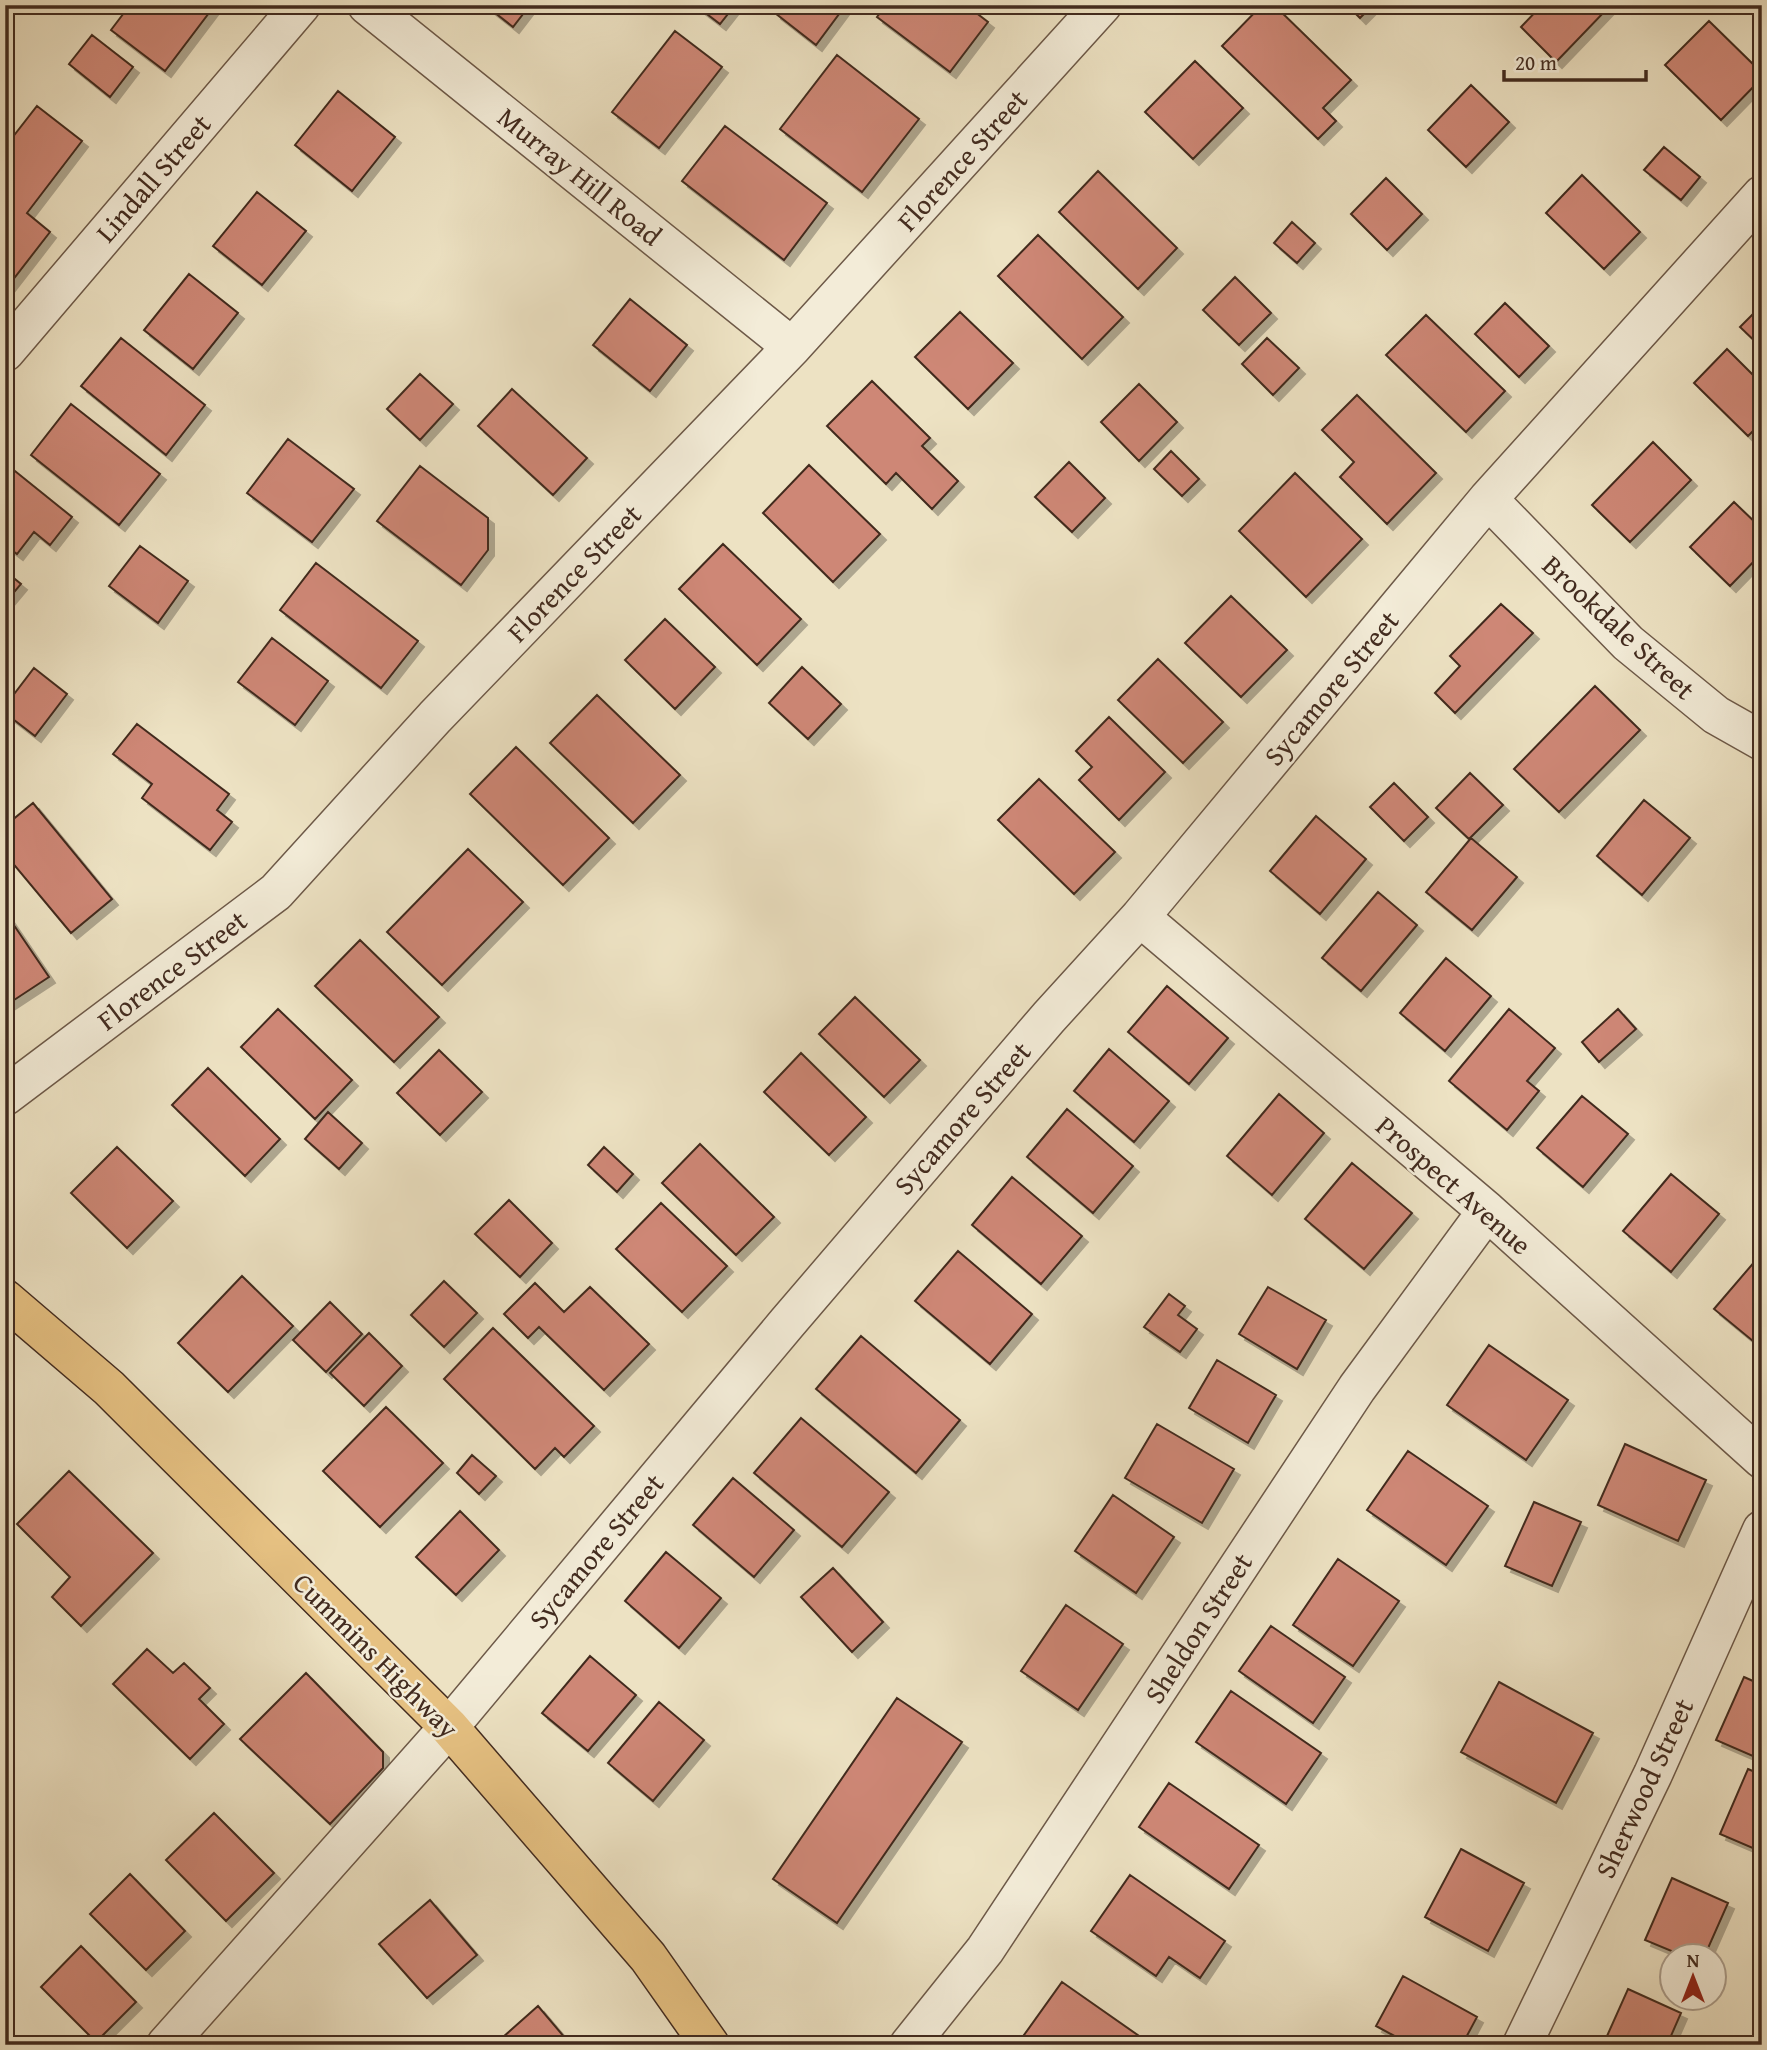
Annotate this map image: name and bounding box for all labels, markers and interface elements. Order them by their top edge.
scale bar [1504,38,1646,82]
text: 20 m [1515,47,1557,78]
street label: Florence Street [887,80,1037,240]
street label: Murray Hill Road [489,96,671,255]
street label: Lindall Street [85,104,220,251]
street label: Florence Street [497,494,650,651]
street label: Brookdale Street [1534,545,1705,709]
street label: Sycamore Street [1253,601,1408,774]
street label: Florence Street [88,899,255,1040]
street label: Sycamore Street [883,1032,1040,1203]
street label: Prospect Avenue [1368,1105,1541,1264]
street label: Sycamore Street [518,1464,673,1637]
street label: Sheldon Street [1133,1544,1262,1711]
street label: Cummins Highway [284,1562,469,1747]
street label: Sherwood Street [1584,1691,1703,1884]
north arrow [1658,1941,1728,2011]
text: N [1687,1946,1700,1974]

